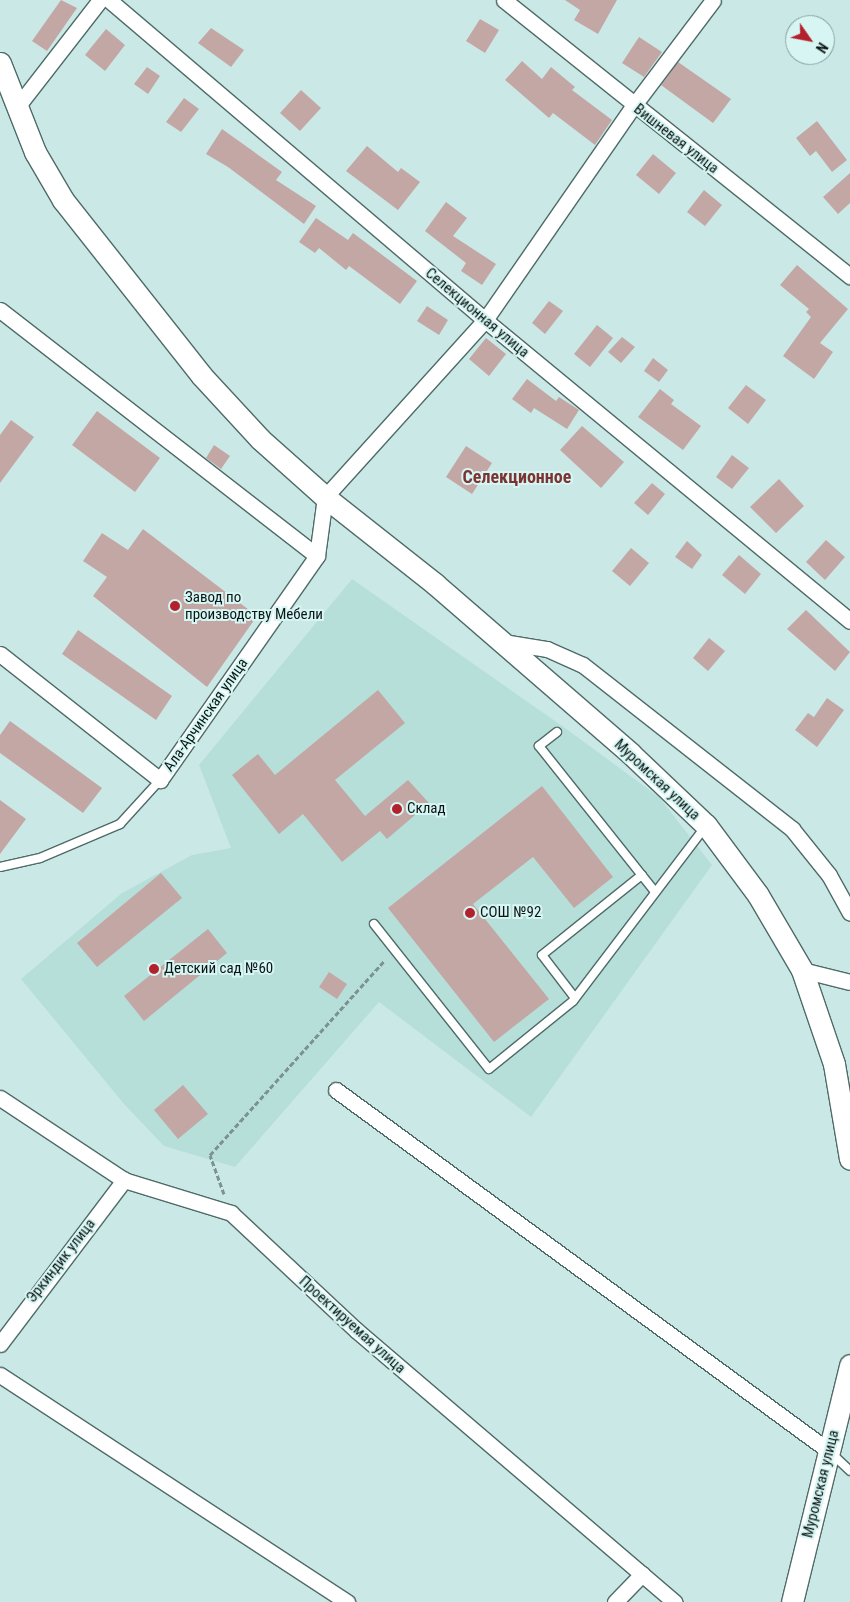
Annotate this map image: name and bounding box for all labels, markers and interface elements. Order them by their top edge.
north arrow [785,15,835,65]
text: N [813,40,831,56]
street label: Вишневая улица [630,100,722,178]
street label: Селекционная улица [421,264,533,362]
district label: Селекционное [463,466,571,488]
place label: Завод по производству Мебели [185,588,323,623]
marker: Завод по производству Мебели [169,600,181,612]
street label: Ала-Арчинская улица [160,655,252,775]
street label: Муромская улица [610,736,704,824]
place label: Склад [407,800,446,818]
marker: Склад [391,803,403,815]
place label: СОШ №92 [480,904,541,922]
marker: СОШ №92 [464,907,476,919]
place label: Детский сад №60 [164,960,273,978]
marker: Детский сад №60 [148,963,160,975]
street label: Эркиндик улица [23,1216,99,1306]
street label: Проектируемая улица [295,1273,409,1377]
street label: Муромская улица [799,1428,843,1540]

